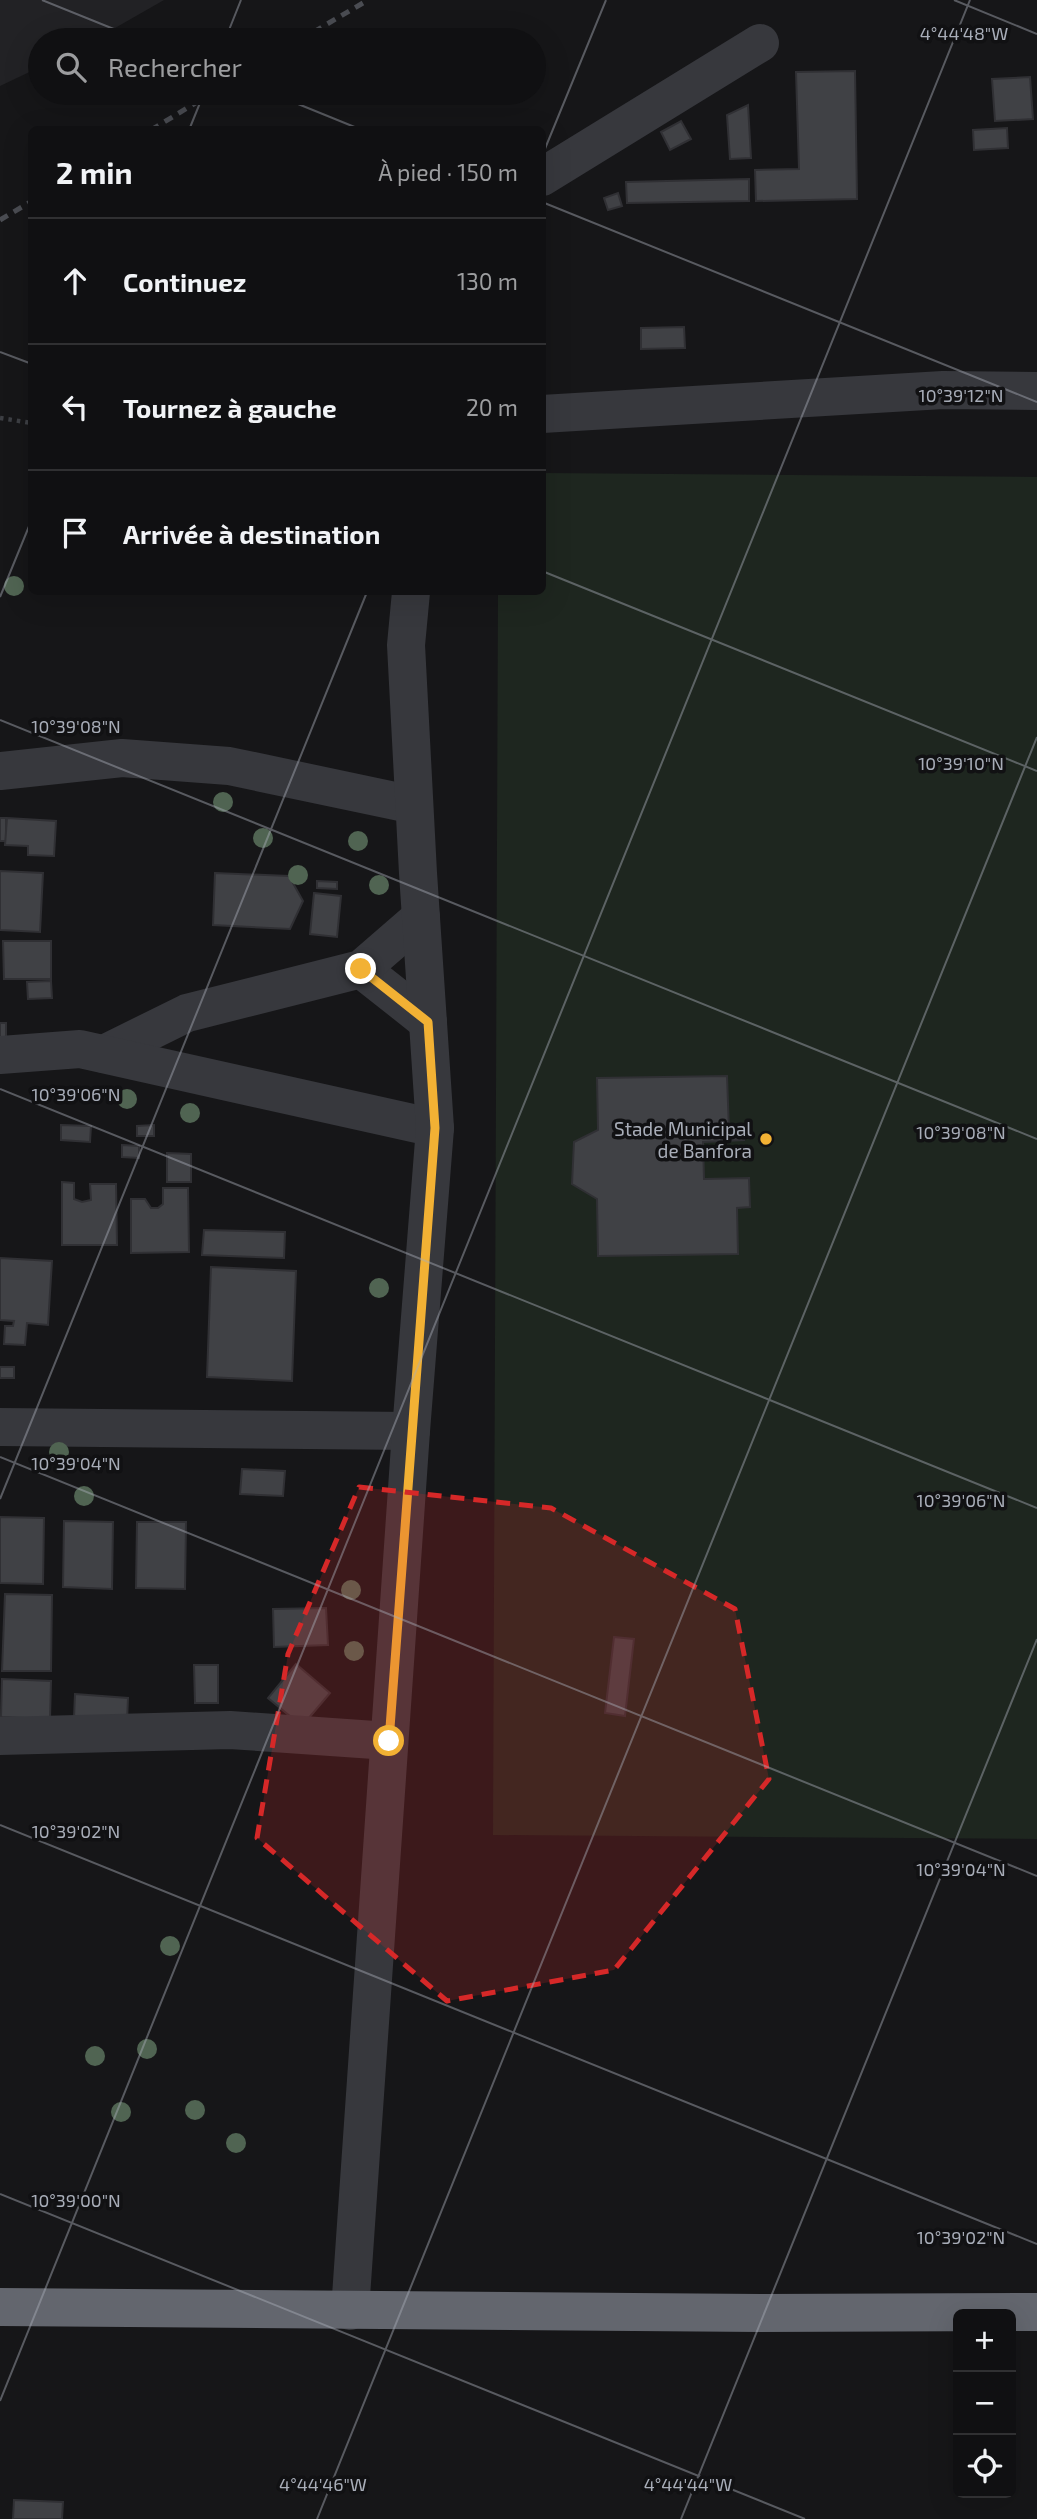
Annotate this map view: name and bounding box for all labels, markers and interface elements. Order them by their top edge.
text: 4°44'48"W [920,22,1008,44]
search box [28,28,546,105]
icon: search [52,48,90,86]
text: Rechercher [108,51,242,82]
text: 2 min [56,154,133,190]
text: À pied · 150 m [378,158,518,186]
icon: ahead [56,262,94,300]
text: Continuez [123,266,246,297]
text: 130 m [457,267,518,295]
text: 10°39'12"N [919,384,1003,406]
icon: left [56,388,94,426]
text: Tournez à gauche [123,392,337,423]
text: 20 m [466,393,518,421]
icon: arrive [56,514,94,552]
text: Arrivée à destination [123,518,380,549]
text: 10°39'08"N [31,715,121,737]
text: 10°39'10"N [918,752,1004,774]
route end [345,953,376,984]
text: 10°39'06"N [32,1083,120,1105]
place label: Stade Municipal de Banfora [614,1117,752,1162]
text: 10°39'08"N [916,1121,1006,1143]
marker: Stade Municipal de Banfora [758,1131,774,1147]
text: 10°39'04"N [31,1452,121,1474]
text: 10°39'06"N [917,1489,1005,1511]
route start [373,1725,404,1756]
text: 10°39'02"N [32,1820,120,1842]
text: 10°39'04"N [916,1858,1006,1880]
text: 10°39'00"N [31,2189,121,2211]
text: 10°39'02"N [917,2226,1005,2248]
map controls [953,2309,1016,2498]
button: + [953,2309,1016,2372]
button: − [953,2372,1016,2435]
button: locate [953,2435,1016,2498]
text: 4°44'46"W [279,2473,367,2495]
text: 4°44'44"W [644,2473,732,2495]

